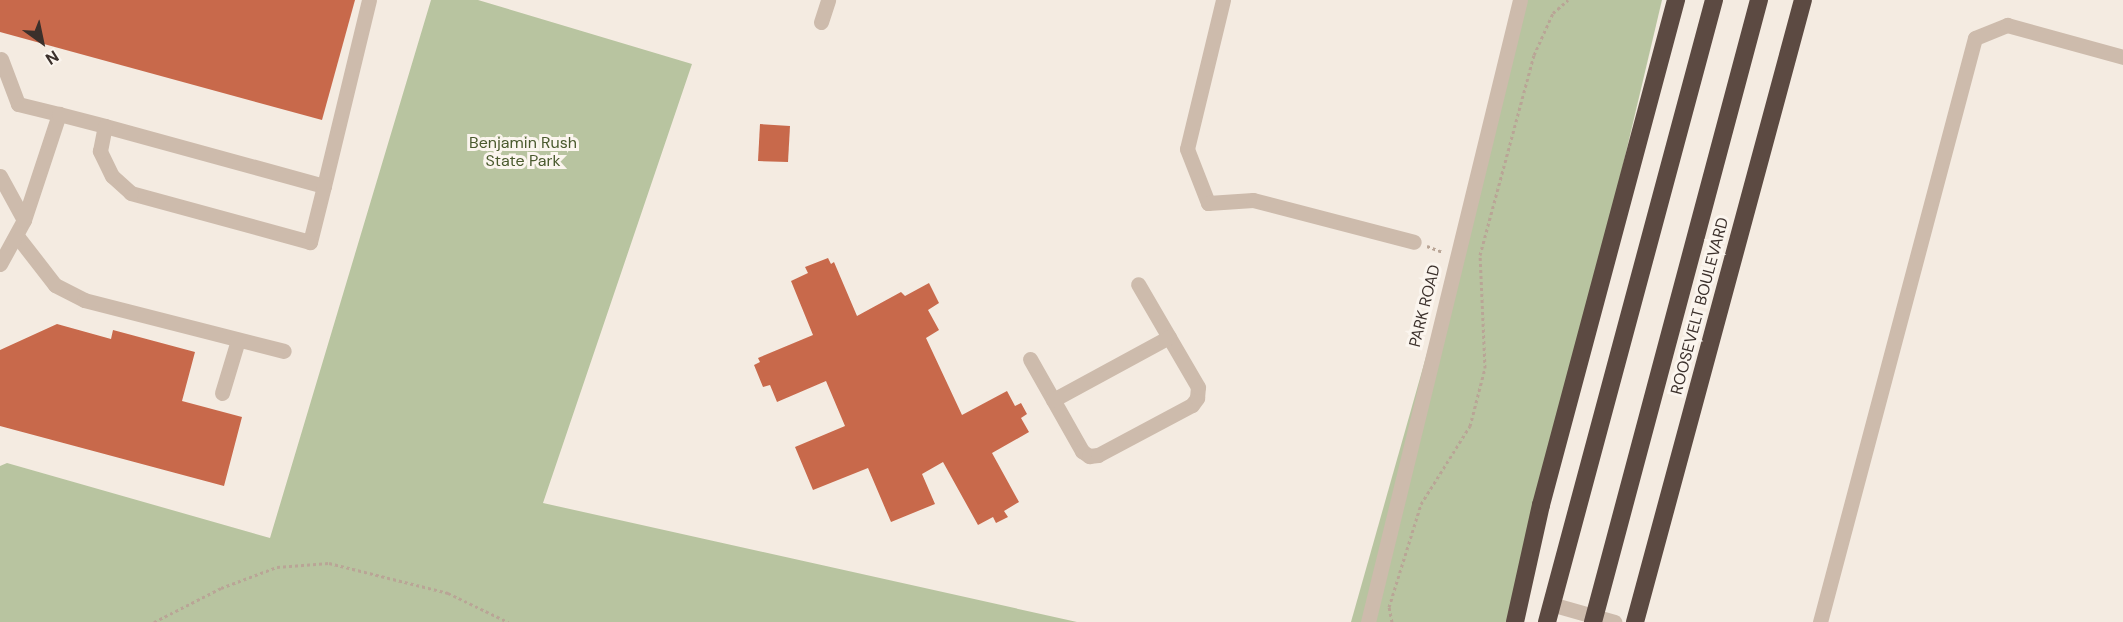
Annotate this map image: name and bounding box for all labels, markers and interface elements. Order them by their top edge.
north arrow [12,12,72,72]
text: N [41,46,63,69]
park label: Benjamin Rush State Park [469,133,577,171]
street label: ROOSEVELT BOULEVARD [1667,215,1733,397]
street label: PARK ROAD [1405,263,1445,349]

